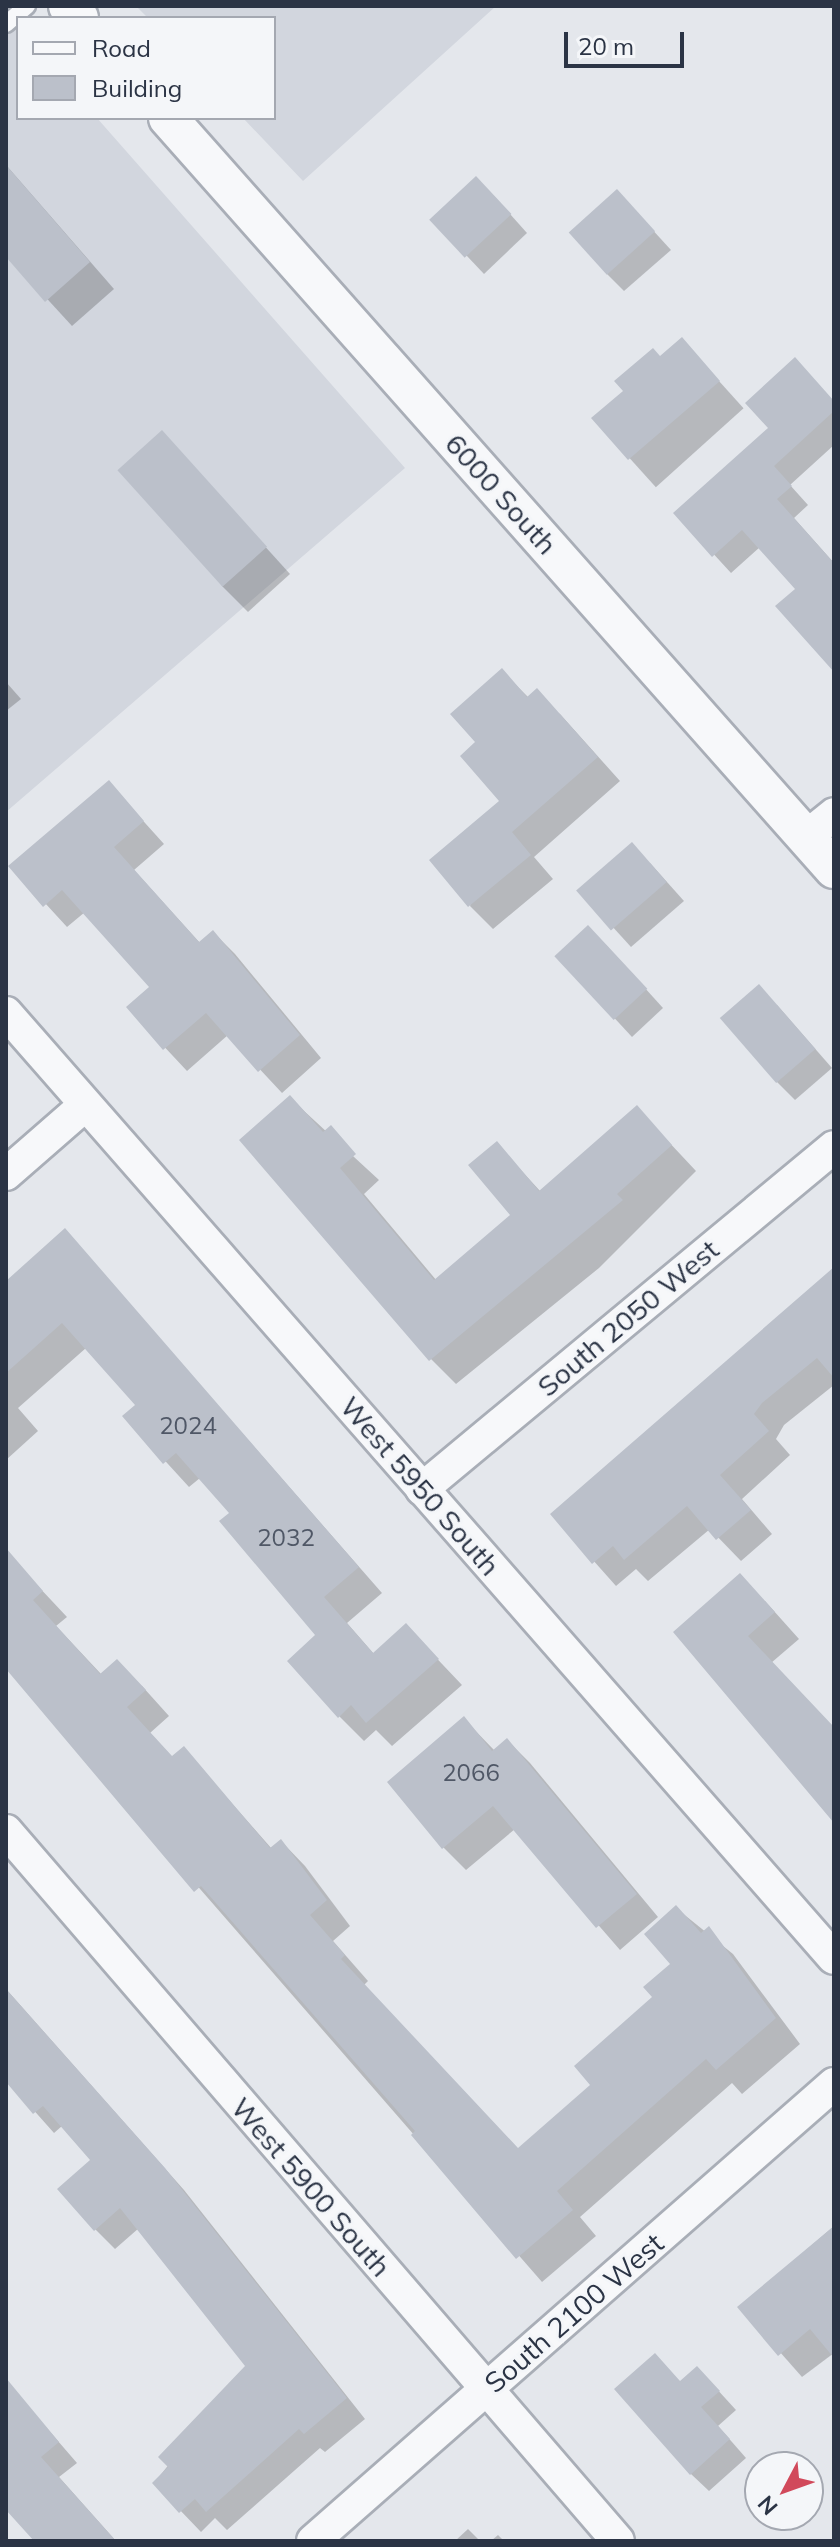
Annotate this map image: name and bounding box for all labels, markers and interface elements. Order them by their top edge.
legend [16,16,276,120]
scale bar [568,16,688,66]
text: 20 m [578,31,634,61]
text: Road [92,33,151,63]
text: Building [92,73,182,103]
street label: 6000 South [438,427,564,561]
street label: South 2050 West [531,1233,725,1403]
street label: West 5950 South [333,1390,507,1582]
house number: 2024 [159,1412,217,1440]
house number: 2032 [257,1524,315,1552]
house number: 2066 [442,1759,500,1787]
street label: West 5900 South [224,2091,398,2283]
street label: South 2100 West [478,2226,670,2400]
north arrow [744,2451,824,2531]
text: N [751,2490,783,2521]

